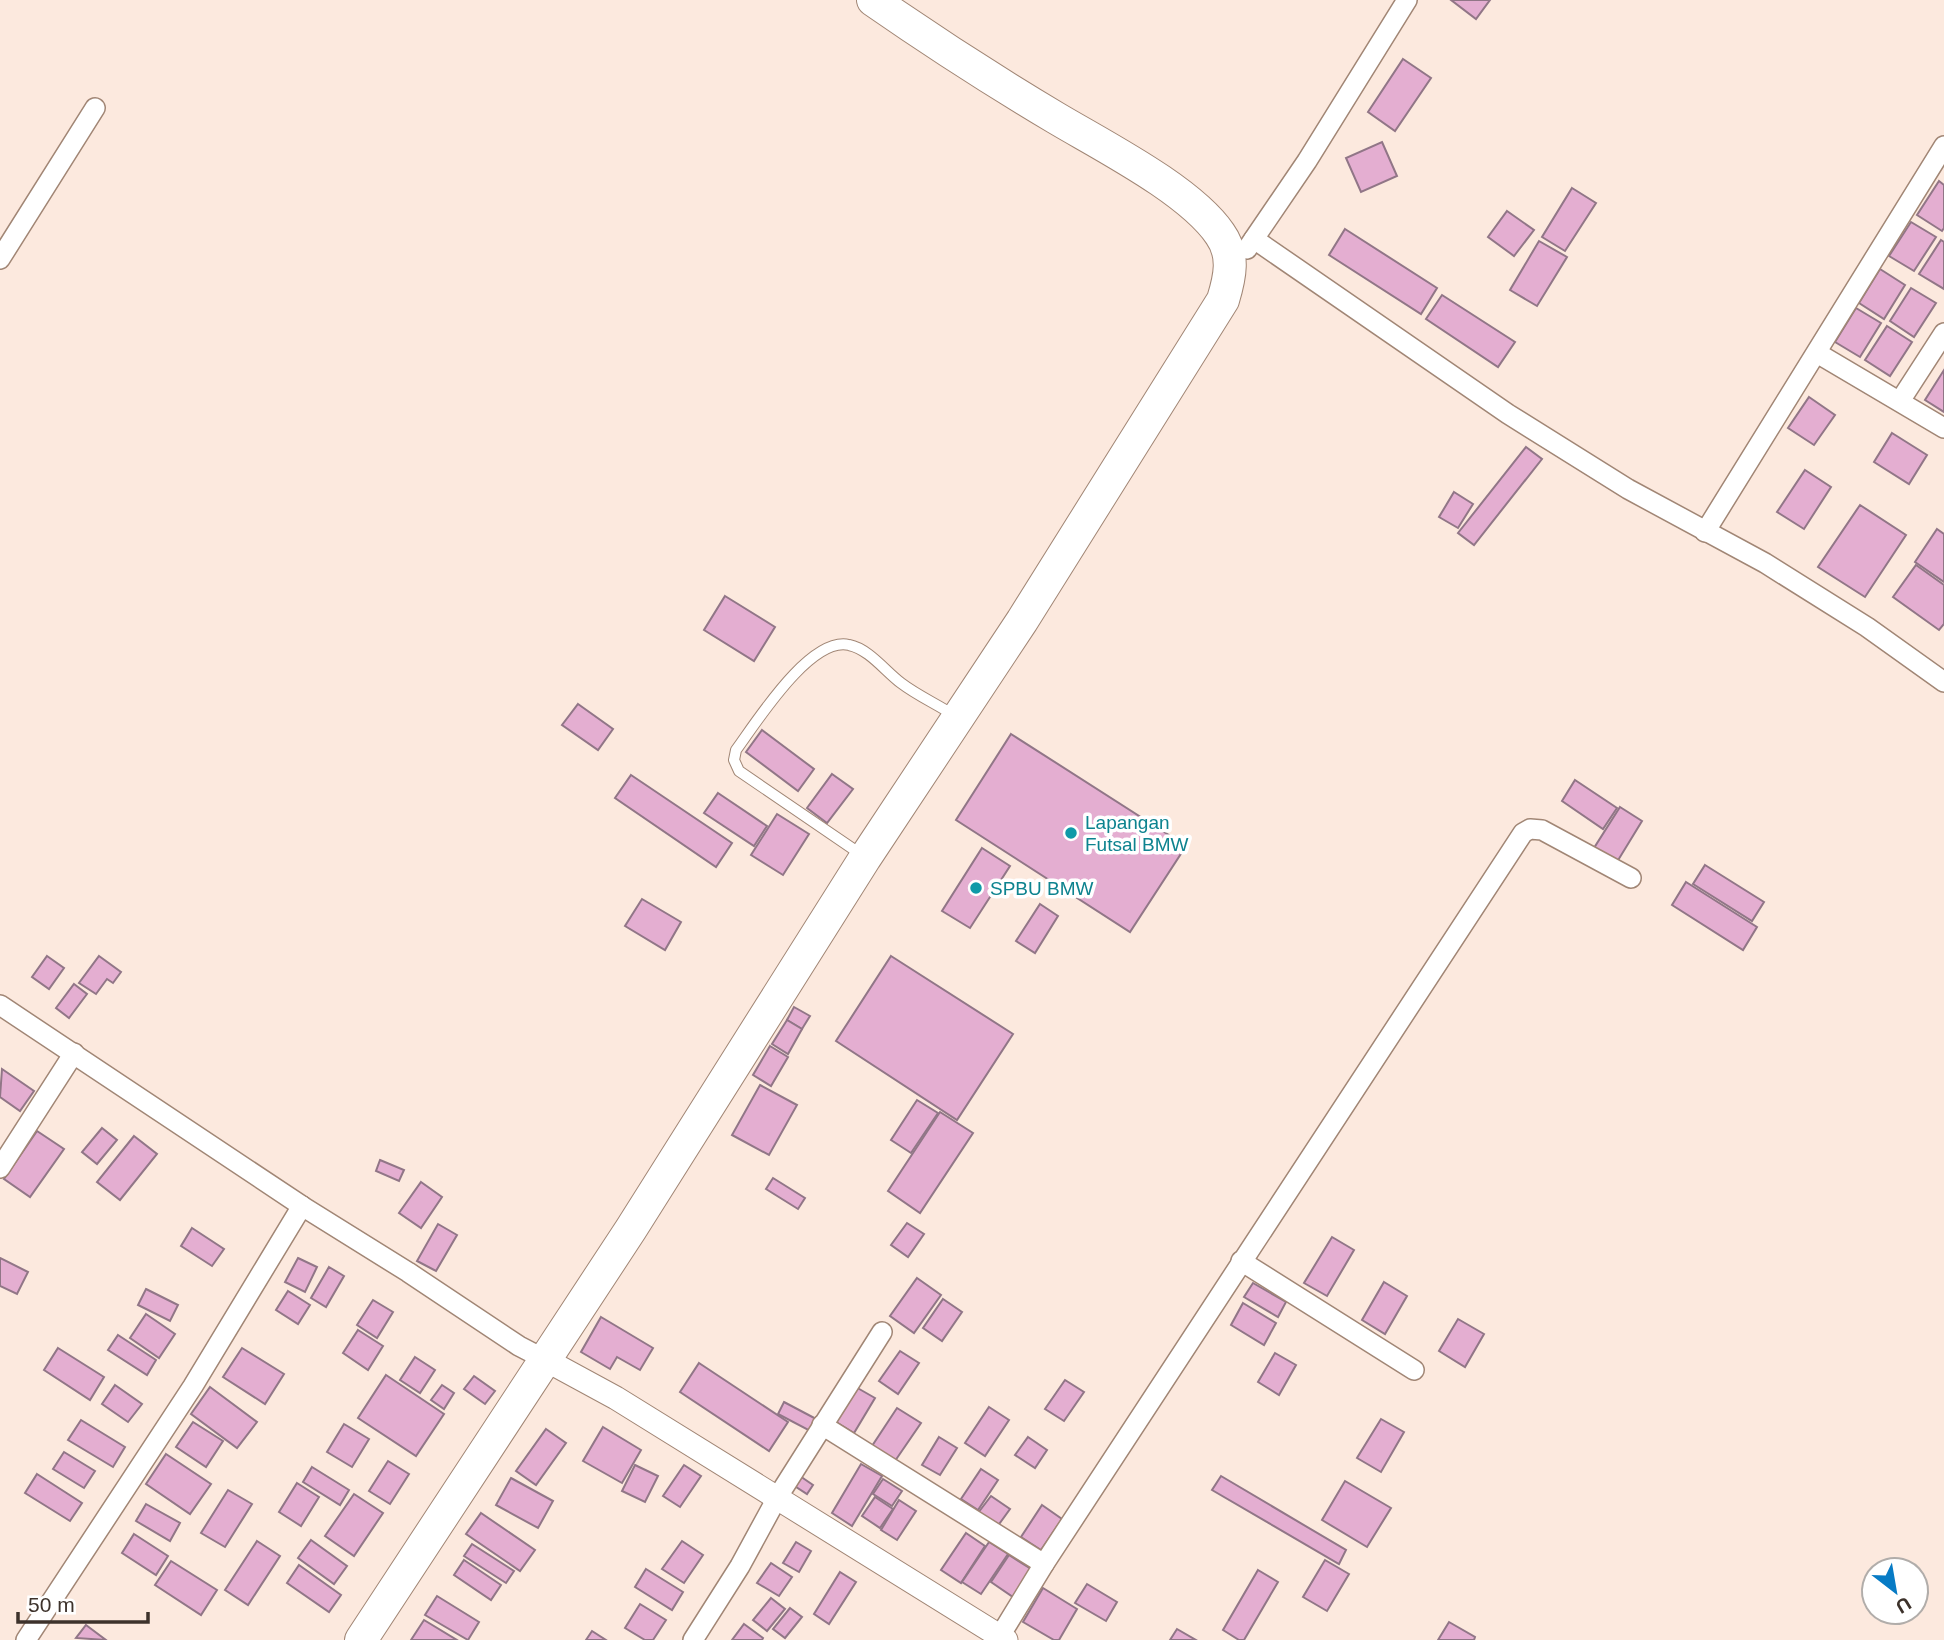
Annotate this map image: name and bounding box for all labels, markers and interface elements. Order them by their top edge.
place label: Lapangan Futsal BMW [1085,812,1189,855]
marker: Lapangan Futsal BMW [1063,825,1079,841]
place label: SPBU BMW [990,878,1094,899]
marker: SPBU BMW [968,880,984,896]
north arrow [1860,1556,1930,1626]
scale bar [18,1580,147,1624]
text: 50 m [28,1593,75,1616]
text: U [1892,1593,1915,1618]

